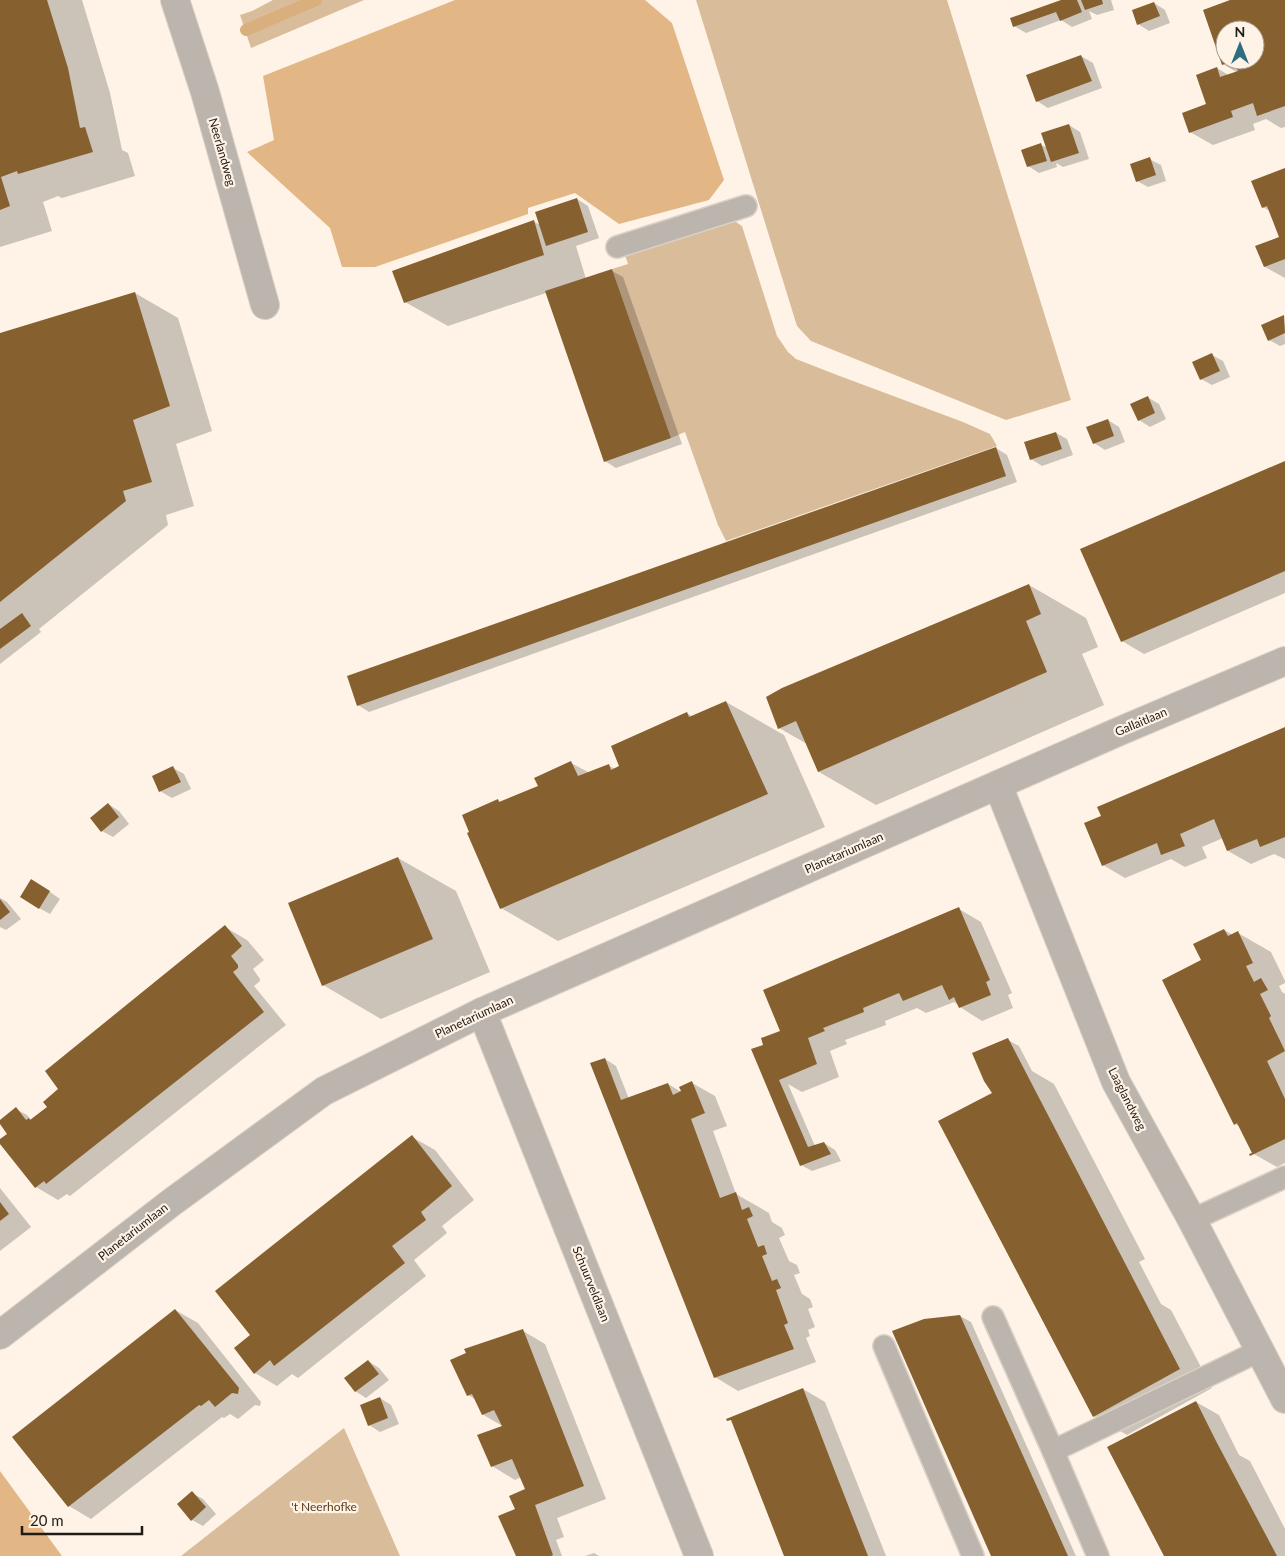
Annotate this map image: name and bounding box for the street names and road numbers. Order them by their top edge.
street label: Neerlandweg [206,116,239,188]
street label: Gallaitlaan [1113,704,1169,739]
street label: Planetariumlaan [802,829,885,877]
street label: Planetariumlaan [432,992,515,1041]
street label: Laaglandweg [1105,1065,1150,1133]
street label: Planetariumlaan [95,1200,171,1264]
street label: Schuurveldlaan [570,1244,613,1324]

